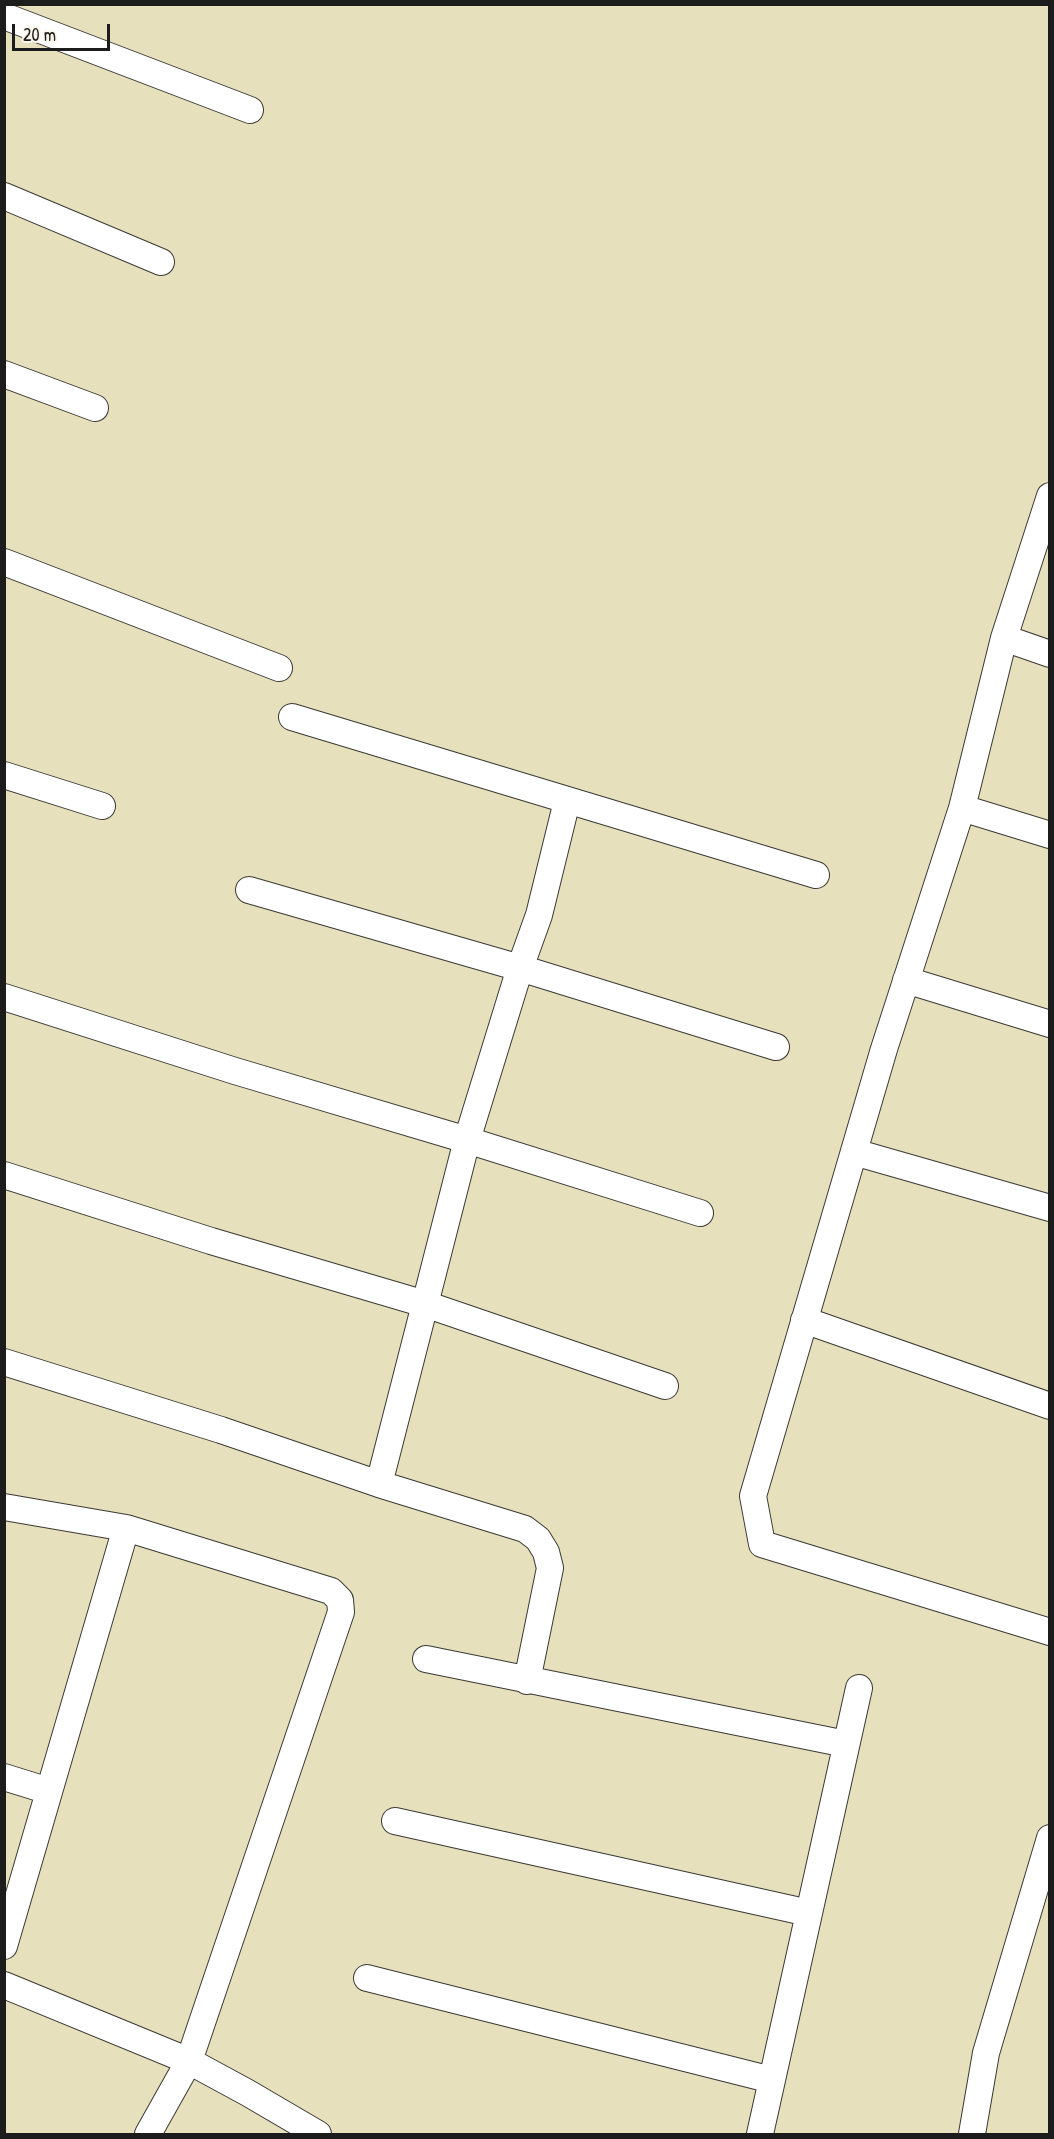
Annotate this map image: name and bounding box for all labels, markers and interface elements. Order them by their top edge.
scale bar [15,12,112,50]
text: 20 m [23,22,56,47]

